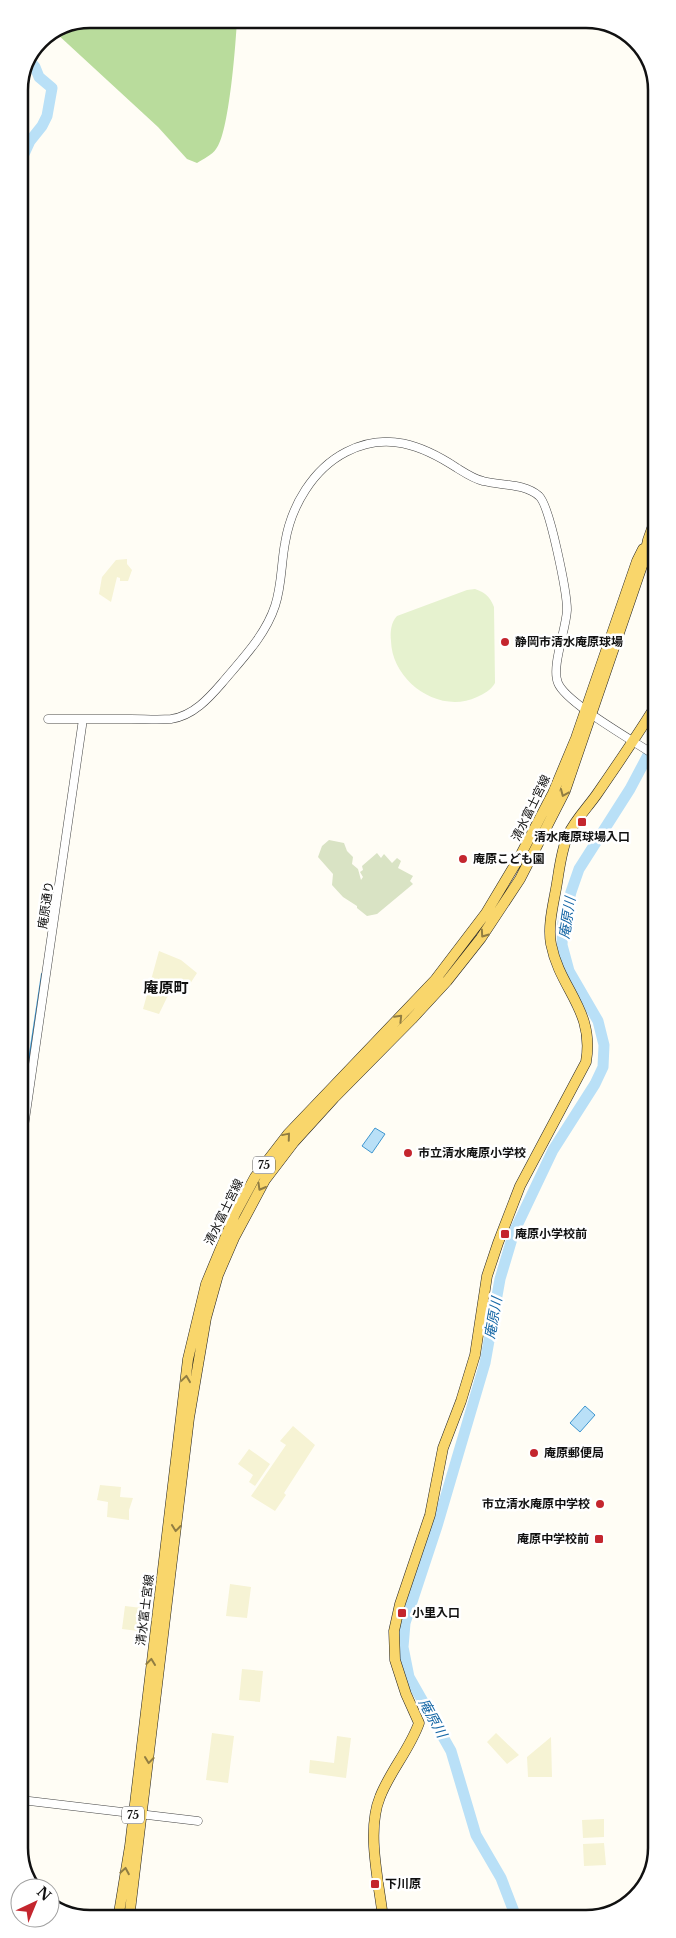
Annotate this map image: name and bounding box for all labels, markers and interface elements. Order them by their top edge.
place label: 静岡市清水庵原球場 [515,634,623,649]
marker: 静岡市清水庵原球場 [499,636,511,648]
street label: 清水富士宮線 [508,772,553,843]
one-way arrow [559,788,570,797]
marker: 清水庵原球場入口 [576,816,588,828]
place label: 清水庵原球場入口 [534,829,630,844]
place label: 庵原こども園 [473,851,545,866]
marker: 庵原こども園 [457,853,469,865]
street label: 庵原通り [35,880,56,930]
water label: 庵原川 [555,894,579,940]
one-way arrow [481,928,490,938]
district label: 庵原町 [143,978,189,997]
one-way arrow [393,1015,402,1024]
one-way arrow [281,1133,289,1142]
place label: 市立清水庵原小学校 [418,1145,526,1160]
marker: 市立清水庵原小学校 [402,1147,414,1159]
road number: 75 [253,1156,275,1174]
street label: 清水富士宮線 [201,1176,246,1247]
one-way arrow [257,1181,267,1190]
place label: 庵原小学校前 [515,1226,587,1241]
marker: 庵原小学校前 [499,1228,511,1240]
water label: 庵原川 [480,1294,506,1340]
one-way arrow [180,1375,190,1384]
place label: 庵原郵便局 [544,1445,604,1460]
marker: 庵原郵便局 [528,1447,540,1459]
place label: 市立清水庵原中学校 [482,1496,590,1511]
marker: 市立清水庵原中学校 [594,1498,606,1510]
one-way arrow [171,1524,182,1532]
place label: 庵原中学校前 [517,1531,589,1546]
marker: 庵原中学校前 [593,1533,605,1545]
street label: 清水富士宮線 [133,1573,156,1647]
place label: 小里入口 [412,1605,460,1620]
marker: 小里入口 [396,1607,408,1619]
one-way arrow [145,1658,156,1666]
water label: 庵原川 [415,1695,452,1742]
one-way arrow [144,1757,155,1765]
road number: 75 [122,1806,144,1824]
one-way arrow [119,1866,129,1875]
place label: 下川原 [385,1876,421,1891]
north arrow [10,1878,60,1928]
marker: 下川原 [369,1878,381,1890]
text: N [33,1883,55,1905]

